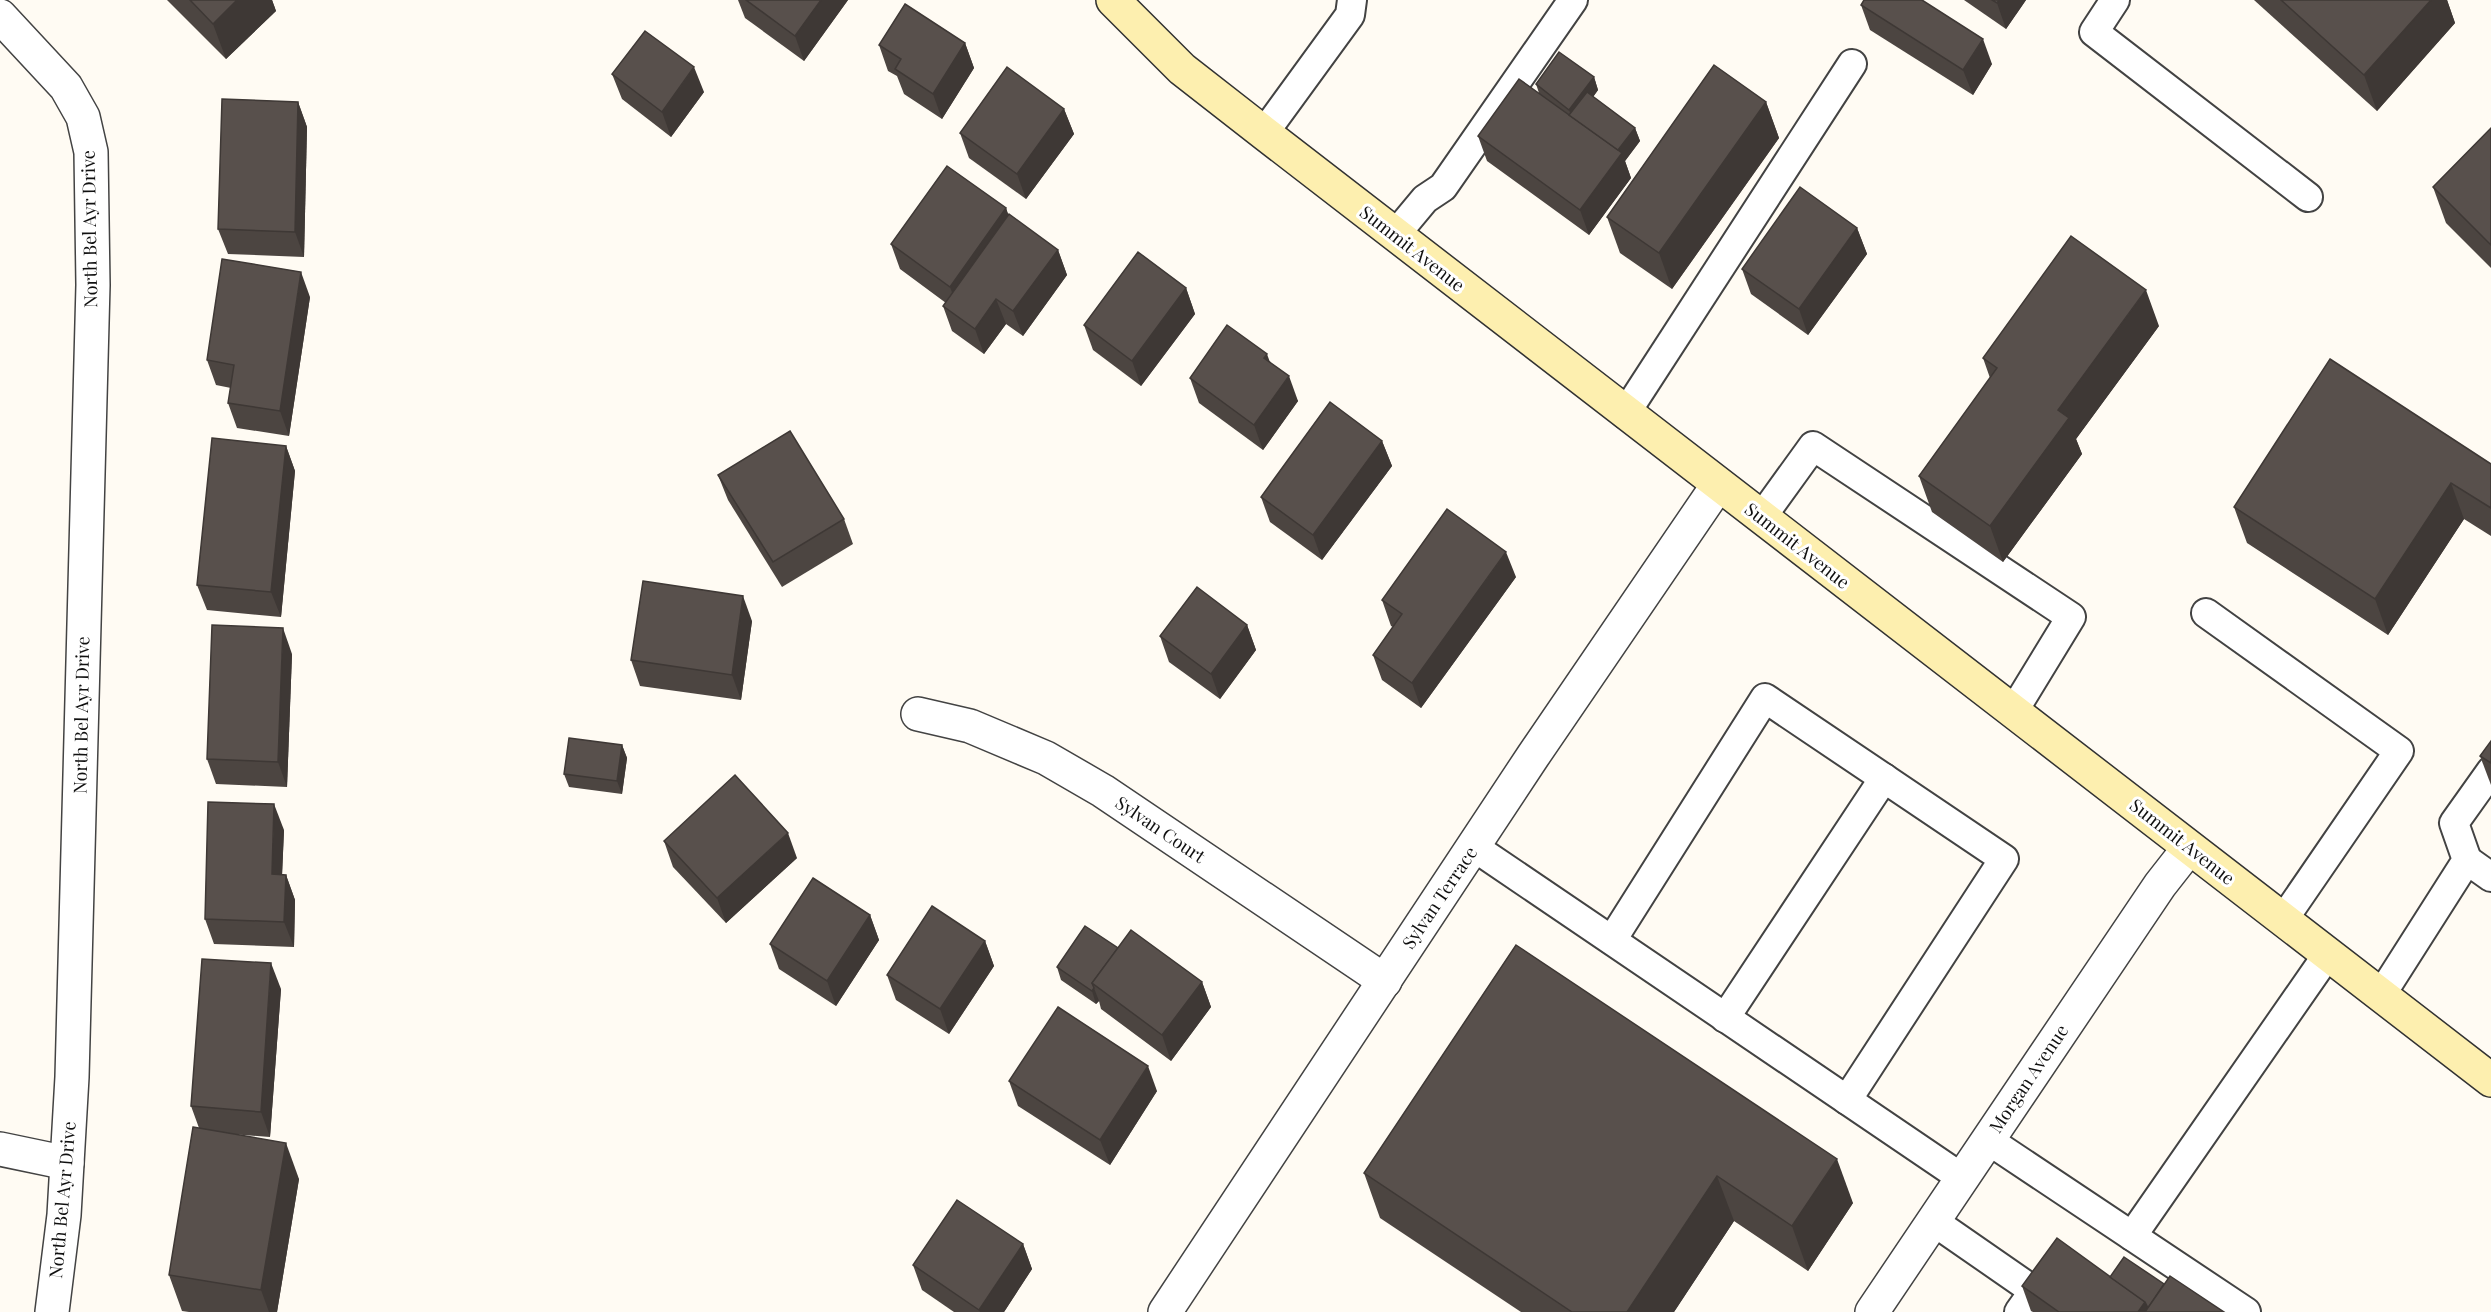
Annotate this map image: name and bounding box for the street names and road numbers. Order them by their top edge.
street label: North Bel Ayr Drive [76,150,102,308]
street label: Summit Avenue [1355,200,1470,297]
street label: Summit Avenue [1740,497,1855,594]
street label: North Bel Ayr Drive [68,636,94,794]
street label: Sylvan Court [1111,790,1211,868]
street label: Summit Avenue [2125,793,2240,890]
street label: Sylvan Terrace [1396,842,1482,953]
street label: Morgan Avenue [1983,1020,2073,1137]
street label: North Bel Ayr Drive [43,1120,81,1279]

